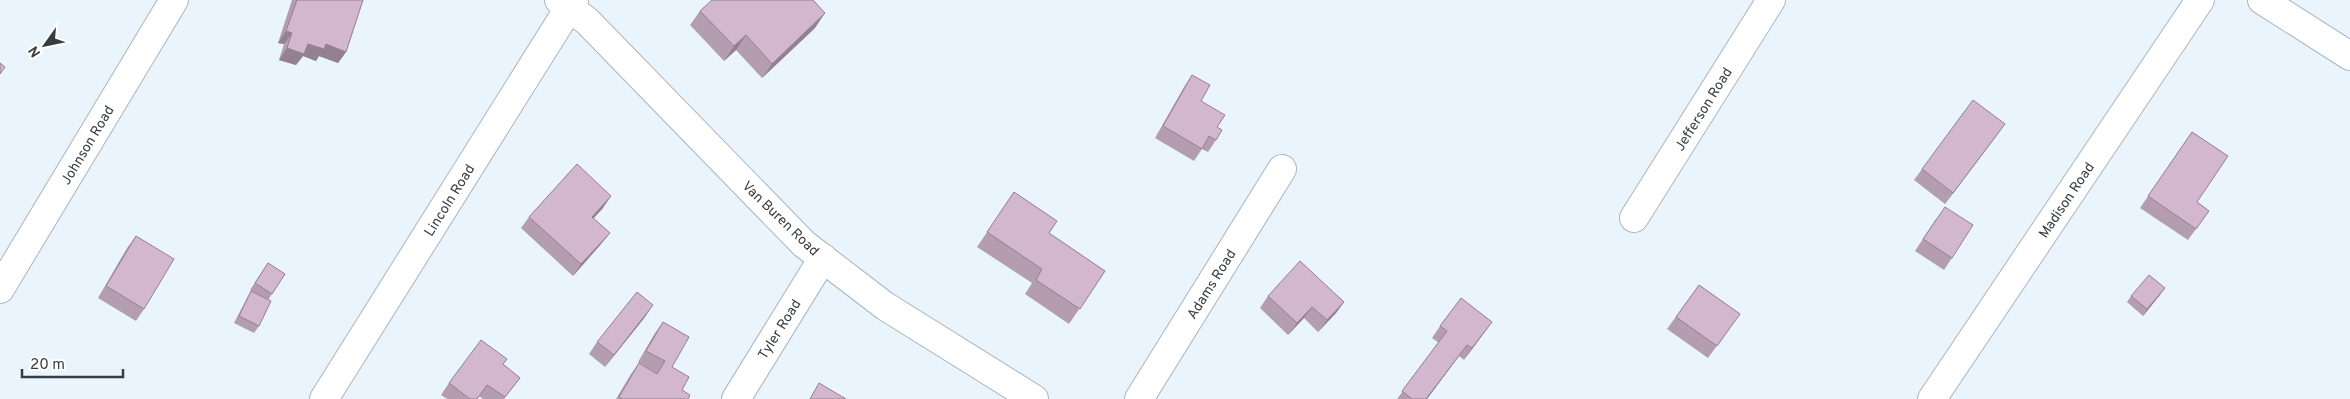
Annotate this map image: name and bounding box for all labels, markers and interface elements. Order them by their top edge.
north arrow [20,20,70,70]
text: N [25,42,45,60]
street label: Jefferson Road [1672,65,1737,155]
street label: Johnson Road [58,103,119,188]
street label: Madison Road [2036,160,2099,242]
street label: Lincoln Road [421,162,479,240]
street label: Van Buren Road [738,178,822,260]
street label: Adams Road [1184,247,1240,323]
street label: Tyler Road [755,297,805,363]
scale bar [22,346,124,378]
text: 20 m [30,356,65,375]

